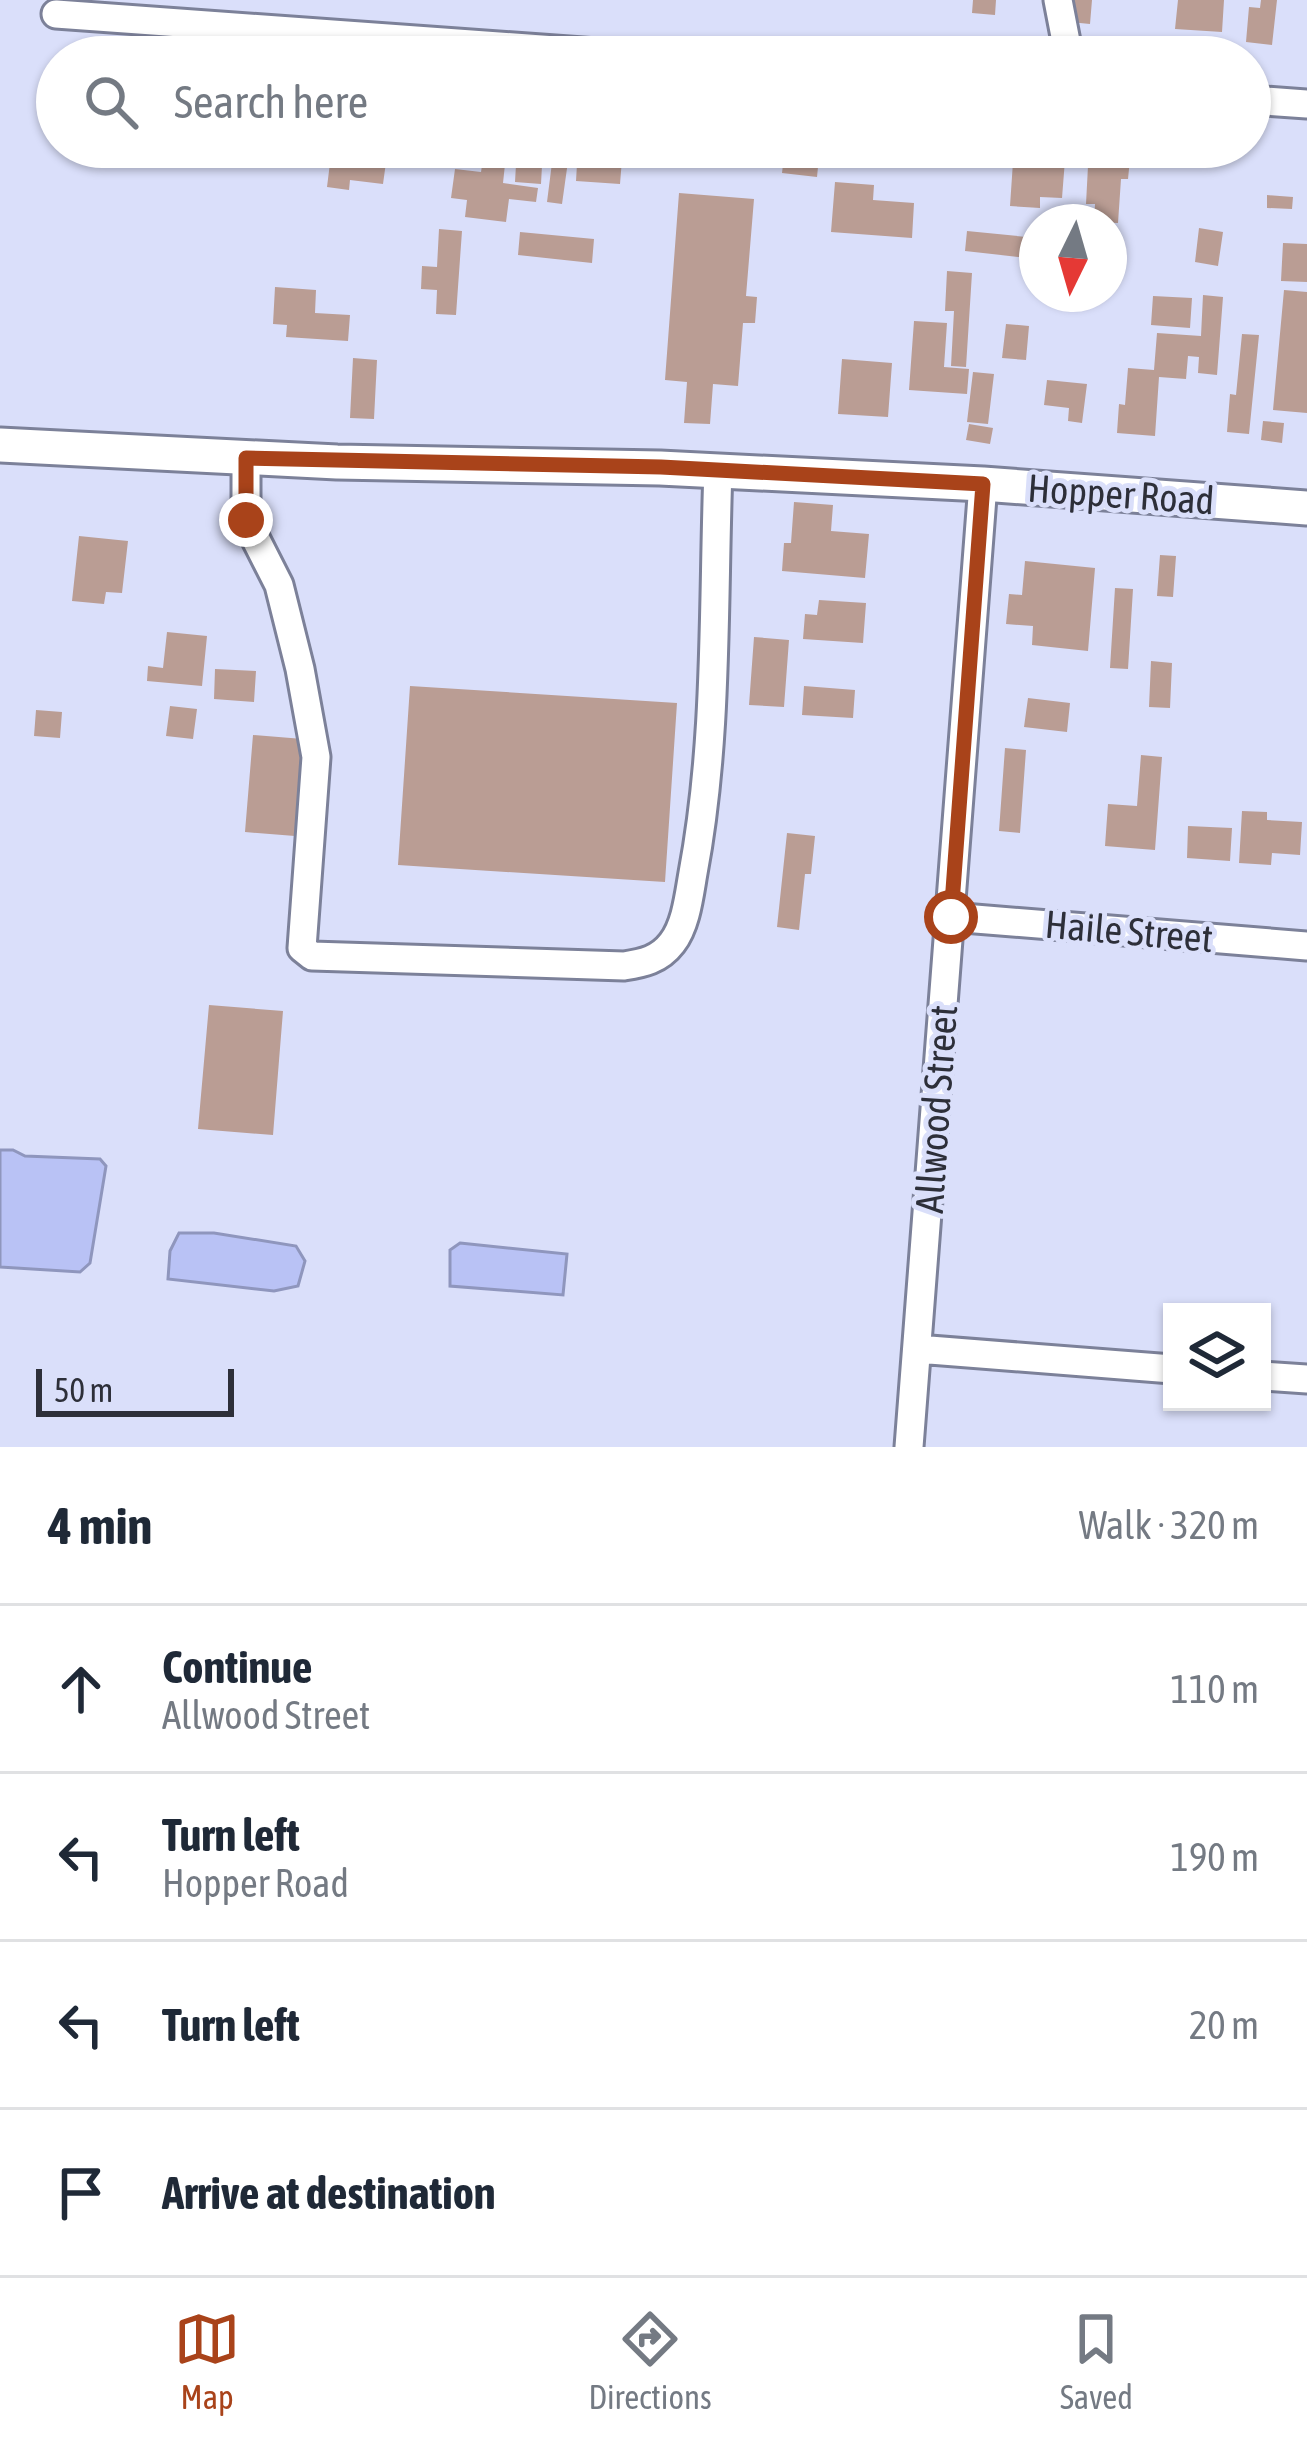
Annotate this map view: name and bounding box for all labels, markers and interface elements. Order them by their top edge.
search box [36,36,1271,168]
icon: search [78,69,144,135]
text: Search here [174,76,368,128]
north arrow [1019,204,1127,312]
street label: Hopper Road [1026,466,1216,522]
route end [219,493,273,547]
route start [924,890,978,944]
street label: Haile Street [1043,902,1215,960]
street label: Allwood Street [907,1004,965,1214]
map controls [1163,1303,1271,1411]
button: layers [1163,1303,1271,1411]
scale bar [36,1363,234,1416]
text: 50 m [54,1371,113,1409]
text: 4 min [48,1496,152,1555]
text: Walk · 320 m [1079,1503,1259,1547]
text: Continue [162,1641,313,1693]
icon: ahead [48,1656,114,1722]
text: 110 m [1171,1667,1259,1711]
text: Allwood Street [162,1693,370,1737]
text: Turn left [162,1809,300,1861]
icon: left [48,1824,114,1890]
text: 190 m [1171,1835,1259,1879]
text: Hopper Road [162,1861,349,1905]
icon: left [48,1992,114,2058]
text: Turn left [162,1999,300,2051]
text: 20 m [1189,2003,1259,2047]
icon: arrive [48,2160,114,2226]
text: Arrive at destination [162,2167,496,2219]
tab: Map [174,2306,240,2416]
tab: Directions [588,2306,712,2416]
tab: Saved [1060,2306,1133,2416]

